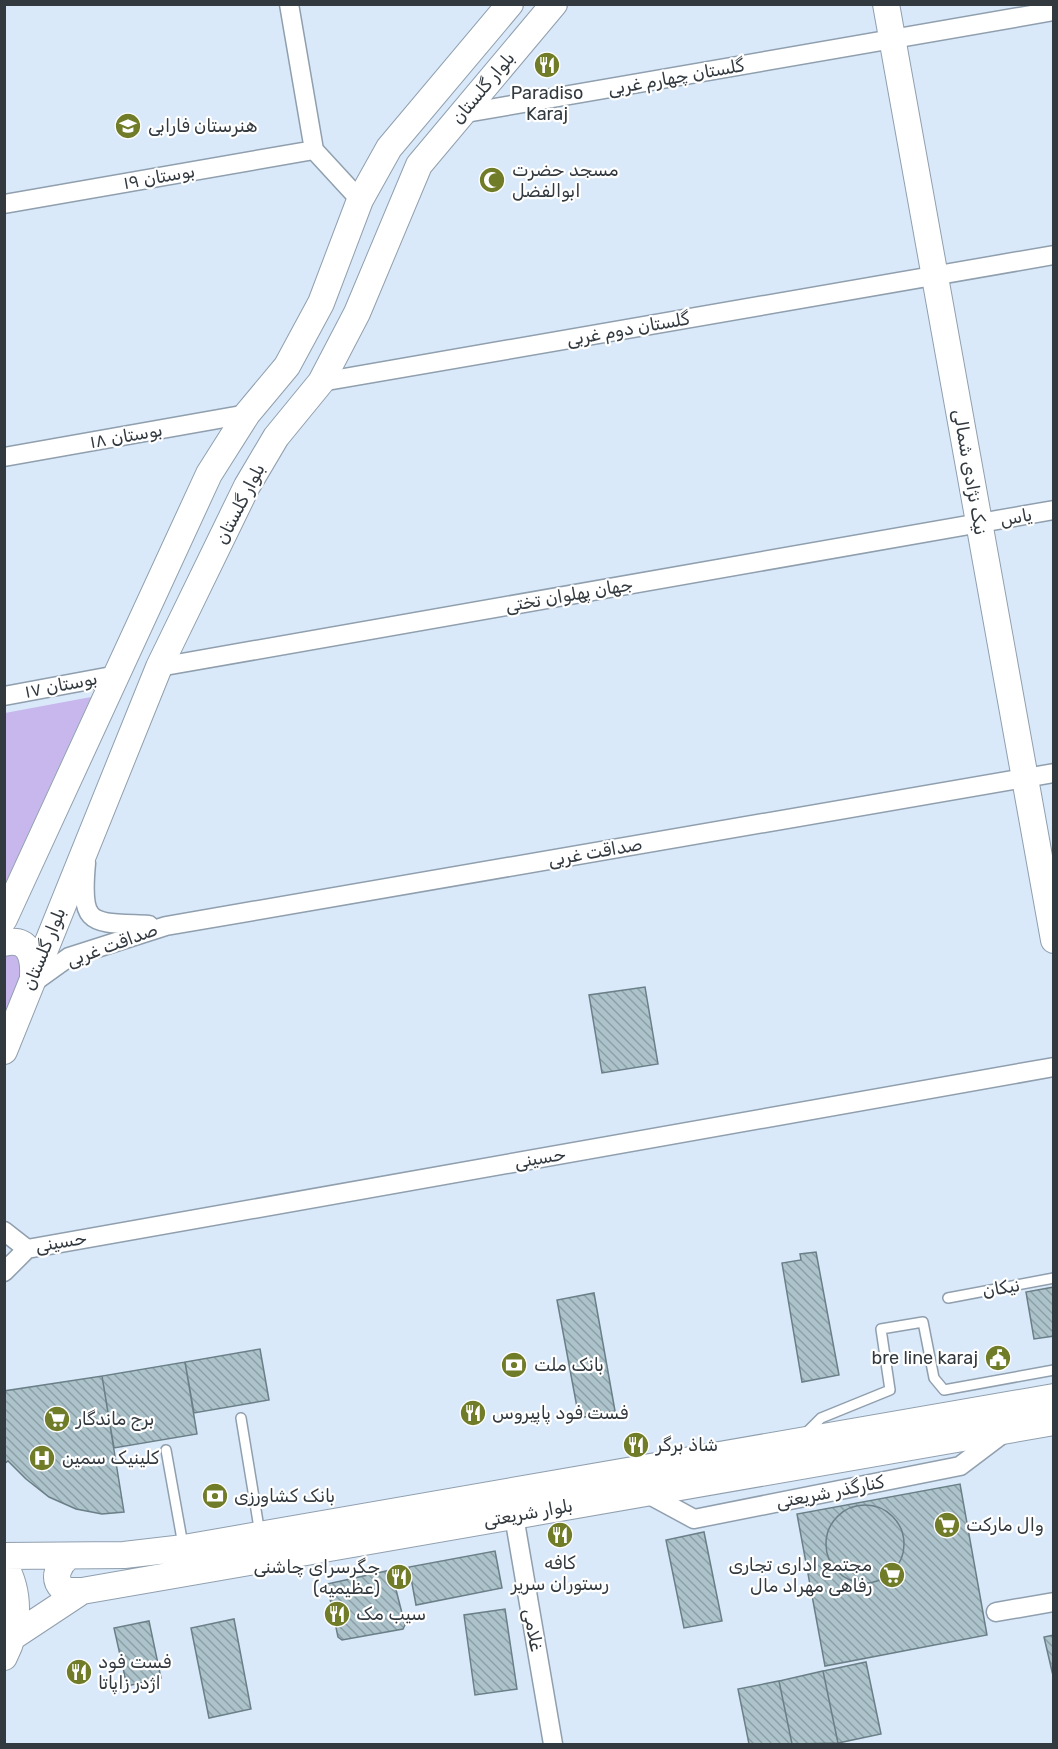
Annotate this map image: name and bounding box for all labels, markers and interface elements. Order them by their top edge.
street label: بلوار گلستان [446,47,520,129]
restaurant icon: Paradiso Karaj [532,50,562,80]
street label: گلستان چهارم غربی [606,54,746,100]
place label: Paradiso Karaj [511,82,583,125]
school or university icon: هنرستان فارابی [113,111,143,141]
place label: هنرستان فارابی [148,115,257,137]
place label: مسجد حضرت ابوالفضل [512,159,618,202]
street label: بوستان ۱۹ [121,160,197,194]
mosque icon: مسجد حضرت ابوالفضل [477,165,507,195]
street label: گلستان دوم غربی [565,307,691,351]
street label: نیک نژادی شمالی [948,407,992,537]
street label: بوستان ۱۸ [88,419,164,453]
street label: بلوار گلستان [210,460,270,548]
street label: یاس [998,503,1034,531]
street label: جهان پهلوان تختی [504,573,635,618]
street label: بوستان ۱۷ [23,667,99,703]
street label: صداقت غربی [546,833,644,871]
street label: بلوار گلستان [17,904,71,994]
street label: صداقت غربی [63,918,161,972]
street label: حسینی [513,1143,567,1173]
street label: حسینی [34,1227,88,1257]
street label: نیکان [980,1274,1022,1302]
public building icon: bre line karaj [983,1343,1013,1373]
place label: bre line karaj [872,1347,978,1369]
bank icon: بانک ملت [499,1350,529,1380]
place label: بانک ملت [534,1354,604,1376]
restaurant icon: فست فود پاپیروس [458,1398,488,1428]
place label: فست فود پاپیروس [492,1402,628,1425]
supermarket icon: برج ماندگار [42,1404,72,1434]
place label: برج ماندگار [75,1408,154,1431]
restaurant icon: شاذ برگر [621,1430,651,1460]
place label: شاذ برگر [655,1434,718,1456]
hospital icon: کلینیک سمین [27,1443,57,1473]
place label: کلینیک سمین [62,1447,159,1469]
street label: کنارگذر شریعتی [774,1471,886,1513]
bank icon: بانک کشاورزی [200,1481,230,1511]
place label: بانک کشاورزی [234,1485,335,1507]
street label: بلوار شریعتی [482,1494,574,1532]
supermarket icon: وال مارکت [932,1510,962,1540]
place label: وال مارکت [966,1514,1044,1536]
restaurant icon: کافه رستوران سریر [545,1520,575,1550]
place label: کافه رستوران سریر [510,1552,609,1595]
place label: مجتمع اداری تجاری رفاهی مهراد مال [728,1554,872,1597]
place label: جگرسرای چاشنی (عظیمیه) [254,1556,380,1599]
supermarket icon: مجتمع اداری تجاری رفاهی مهراد مال [877,1560,907,1590]
restaurant icon: جگرسرای چاشنی (عظیمیه) [384,1562,414,1592]
restaurant icon: سیب مک [322,1599,352,1629]
place label: سیب مک [356,1603,426,1625]
street label: غلامی [518,1607,548,1654]
place label: فست فود اژدر زاپاتا [98,1651,171,1695]
restaurant icon: فست فود اژدر زاپاتا [64,1657,94,1687]

